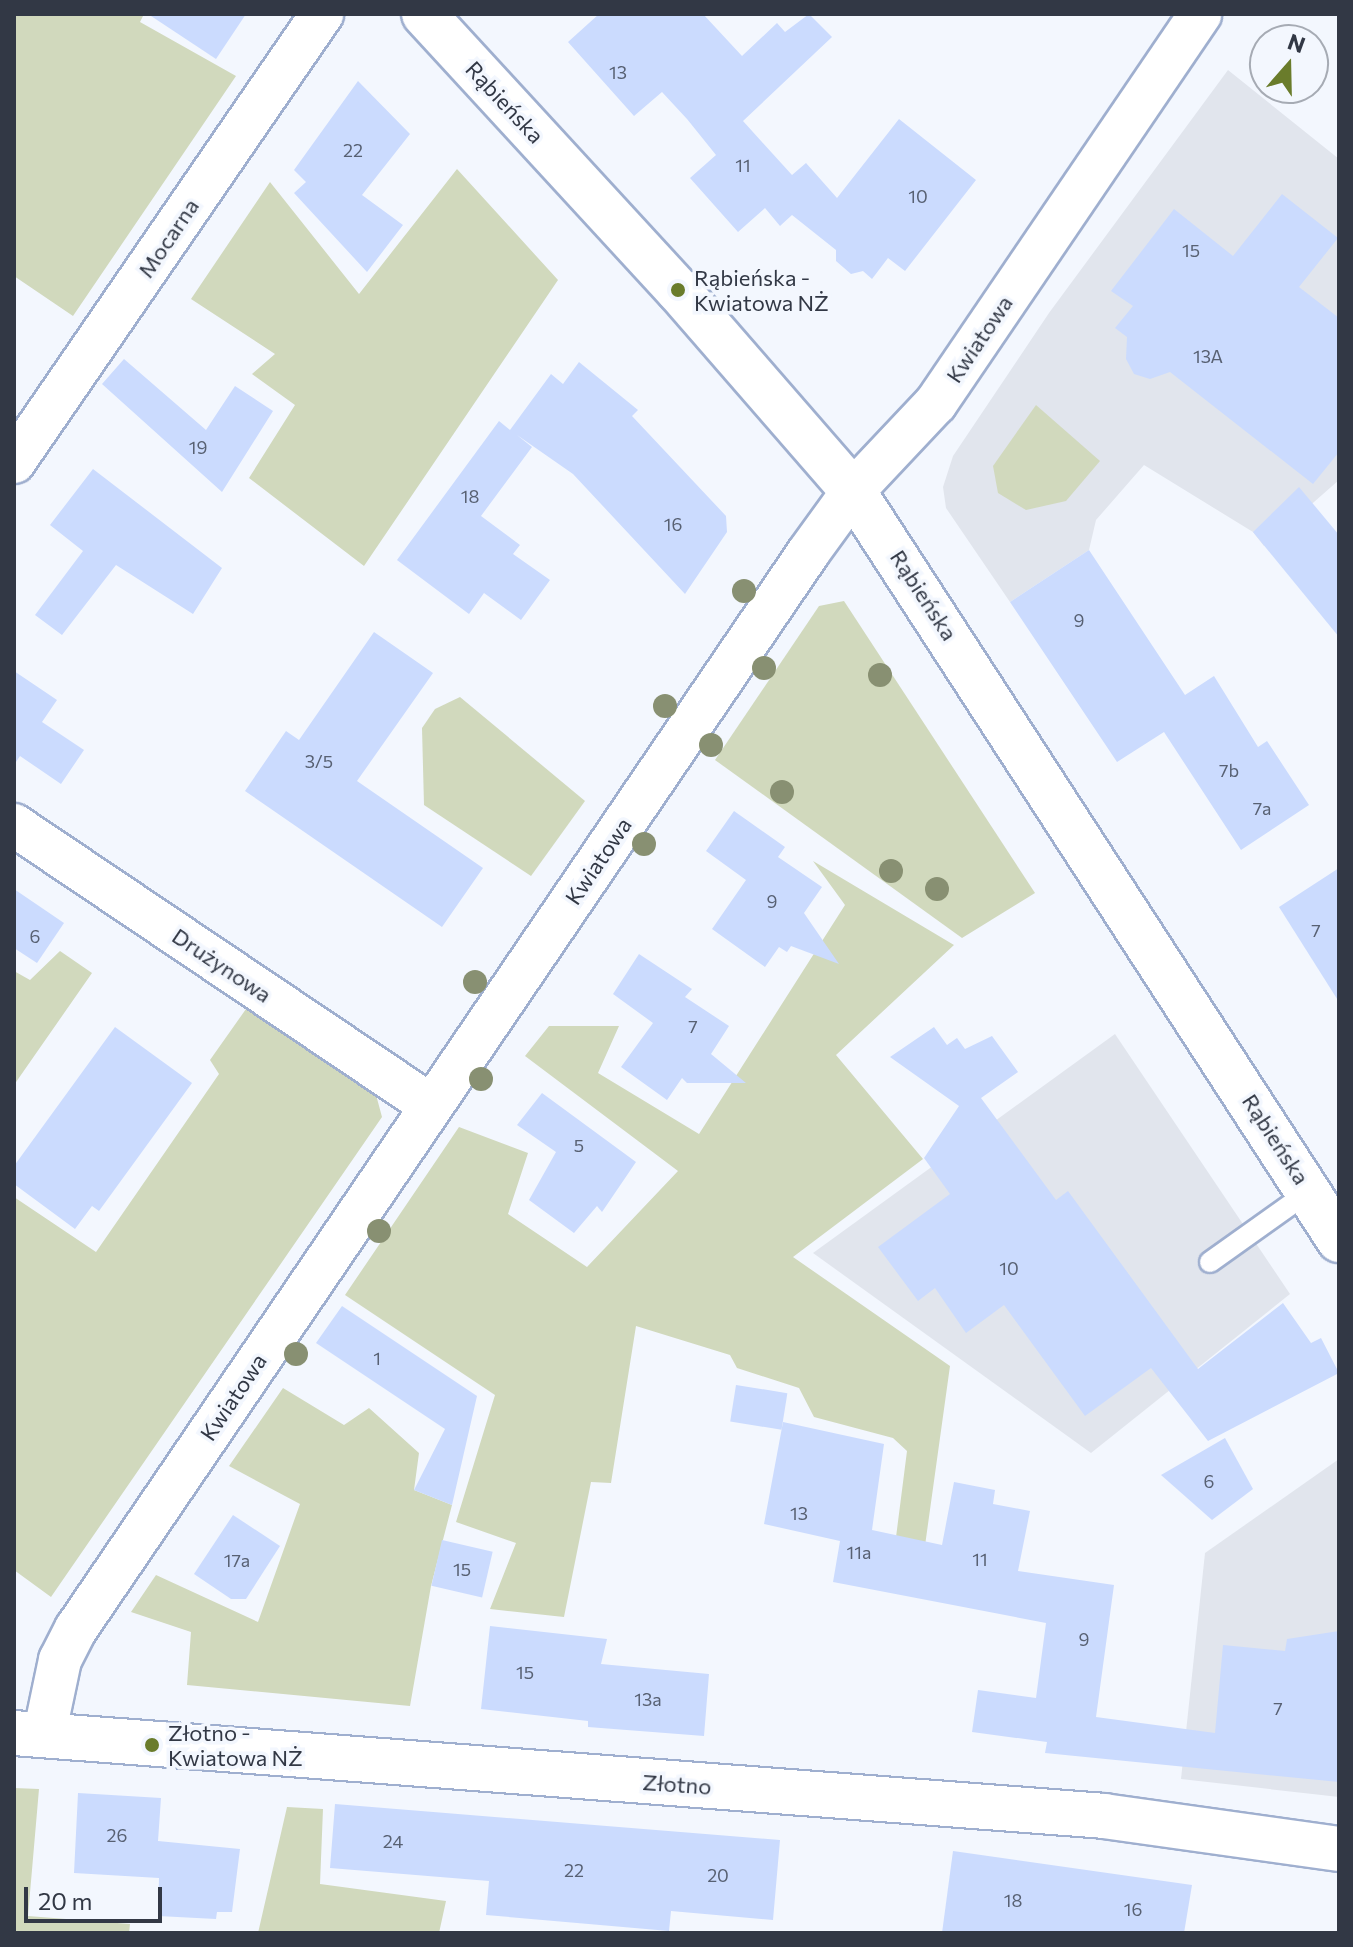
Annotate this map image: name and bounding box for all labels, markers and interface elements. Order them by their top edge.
north arrow [1249,24,1329,104]
text: N [1284,27,1309,58]
street label: Rąbieńska [460,56,550,148]
house number: 13 [609,61,627,83]
house number: 22 [343,139,363,161]
house number: 11 [735,154,751,176]
house number: 10 [908,185,928,207]
street label: Mocarna [132,194,204,282]
house number: 15 [1182,239,1200,261]
place label: Rąbieńska - Kwiatowa NŻ [694,264,829,316]
marker: Rąbieńska - Kwiatowa NŻ [669,281,687,299]
street label: Kwiatowa [940,290,1018,388]
house number: 13A [1193,345,1223,367]
house number: 19 [189,436,207,458]
house number: 18 [461,485,479,507]
house number: 16 [664,513,682,535]
street label: Rąbieńska [885,545,963,645]
house number: 9 [1074,609,1084,631]
house number: 3/5 [305,750,333,772]
house number: 7b [1219,759,1239,781]
house number: 7a [1253,797,1271,819]
street label: Kwiatowa [559,812,637,910]
house number: 9 [767,890,777,912]
house number: 7 [1311,919,1321,941]
street label: Drużynowa [167,922,277,1008]
house number: 6 [30,925,40,947]
house number: 7 [688,1015,698,1037]
street label: Rąbieńska [1237,1089,1315,1189]
house number: 5 [574,1134,584,1156]
house number: 10 [999,1257,1019,1279]
house number: 1 [373,1347,381,1369]
street label: Kwiatowa [194,1348,272,1446]
house number: 6 [1204,1470,1214,1492]
house number: 13 [790,1502,808,1524]
house number: 11a [847,1541,871,1563]
house number: 11 [972,1548,988,1570]
house number: 17a [224,1549,250,1571]
house number: 15 [453,1558,471,1580]
house number: 9 [1079,1628,1089,1650]
house number: 15 [516,1661,534,1683]
house number: 13a [634,1688,662,1710]
house number: 7 [1273,1697,1283,1719]
place label: Złotno - Kwiatowa NŻ [168,1719,303,1770]
marker: Złotno - Kwiatowa NŻ [143,1736,161,1754]
street label: Złotno [642,1768,712,1800]
house number: 26 [107,1824,127,1846]
house number: 24 [383,1830,403,1852]
house number: 22 [564,1859,584,1881]
house number: 20 [707,1864,729,1886]
scale bar [28,1871,166,1921]
text: 20 m [38,1886,92,1915]
house number: 18 [1004,1889,1022,1911]
house number: 16 [1124,1898,1142,1920]

